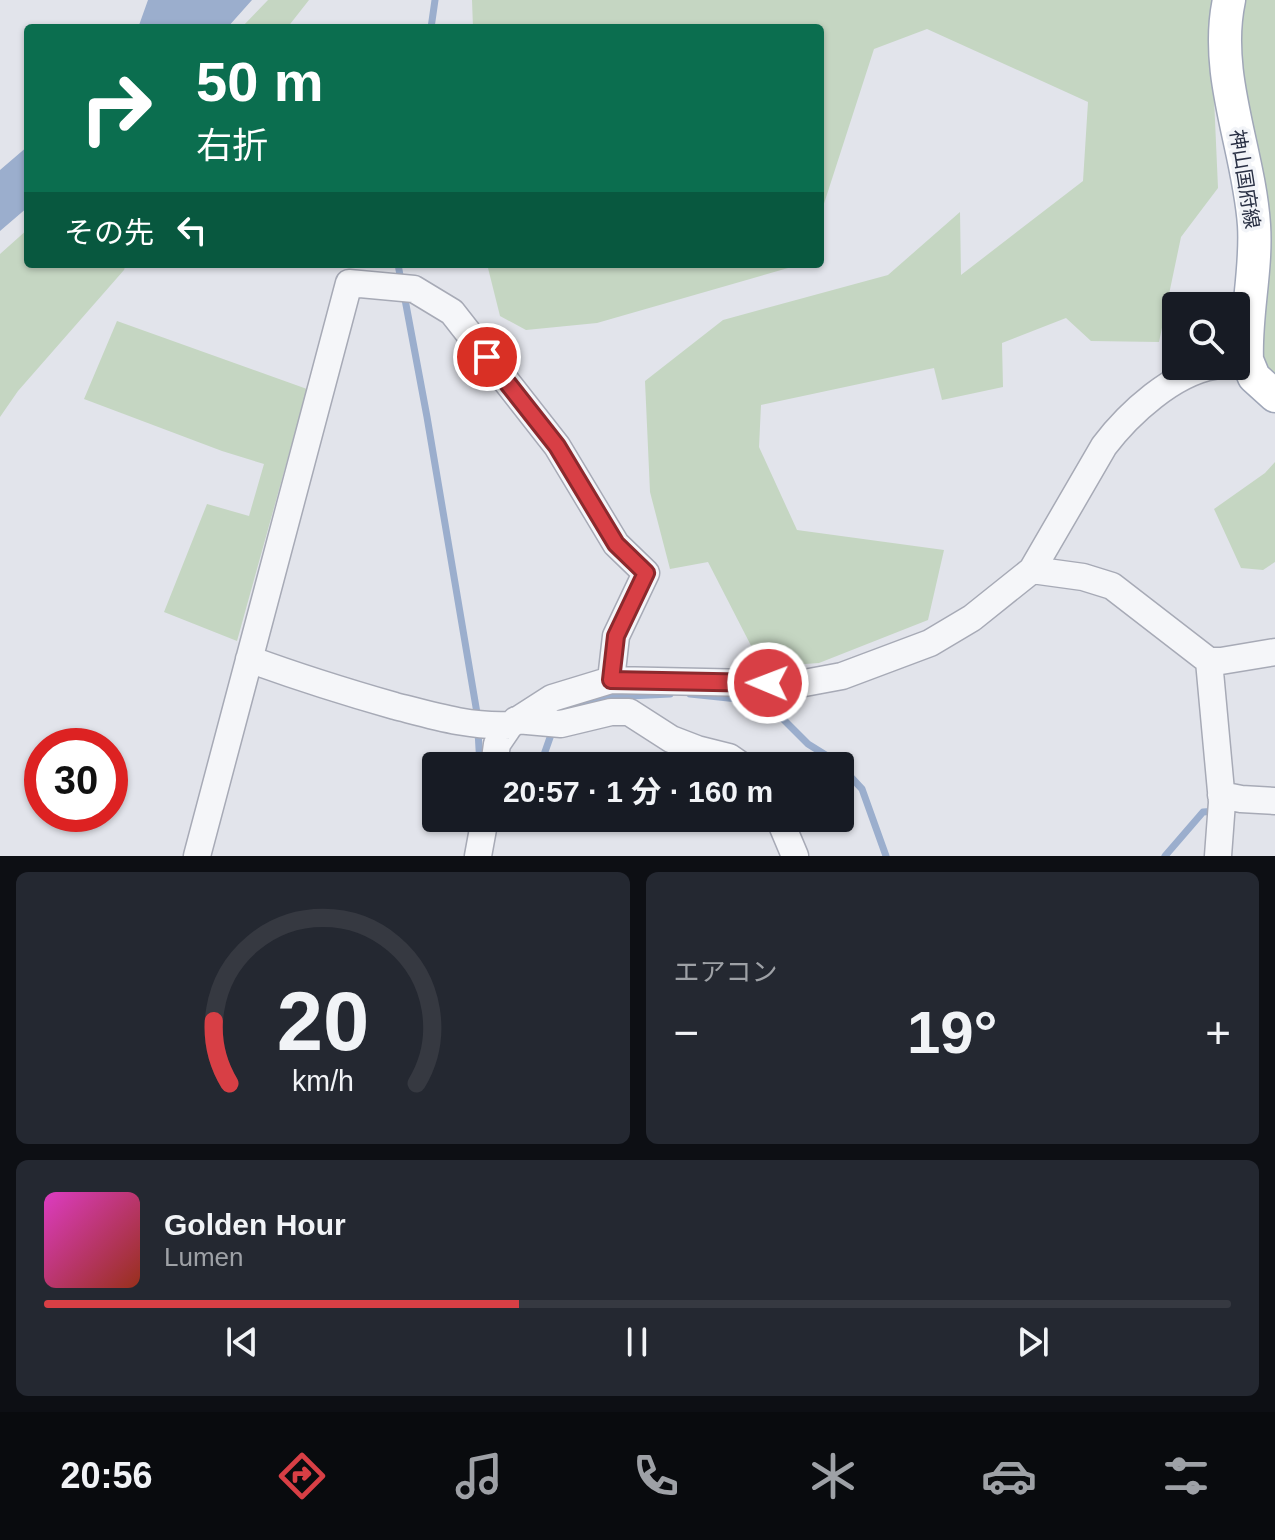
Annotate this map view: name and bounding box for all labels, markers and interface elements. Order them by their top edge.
text: 50 m [196,50,324,113]
icon: right [64,56,168,160]
text: 右折 [196,125,268,166]
street label: 神山国府線 [1226,128,1264,230]
icon: left [170,208,214,252]
text: その先 [64,216,154,249]
map controls [1162,292,1250,380]
button: search [1162,292,1250,380]
pin [453,323,521,391]
icon: arrive [465,335,509,379]
position arrow [726,641,810,725]
speed limit sign: 30 [24,728,128,832]
text: 20:57 · 1 分 · 160 m [503,775,773,808]
text: エアコン [674,957,778,987]
text: 20 [276,975,369,1068]
text: 19° [907,999,998,1066]
text: − [674,1008,699,1057]
text: + [1205,1008,1231,1057]
text: km/h [292,1065,354,1097]
text: Golden Hour [164,1208,346,1241]
text: Lumen [164,1242,244,1272]
icon: previous [220,1320,264,1364]
icon: pause [615,1320,659,1364]
icon: next [1011,1320,1055,1364]
icon: directions [274,1448,330,1504]
icon: music [451,1448,507,1504]
icon: phone [628,1448,684,1504]
icon: climate [805,1448,861,1504]
icon: car [981,1448,1037,1504]
icon: filters [1158,1448,1214,1504]
text: 20:56 [60,1455,153,1496]

